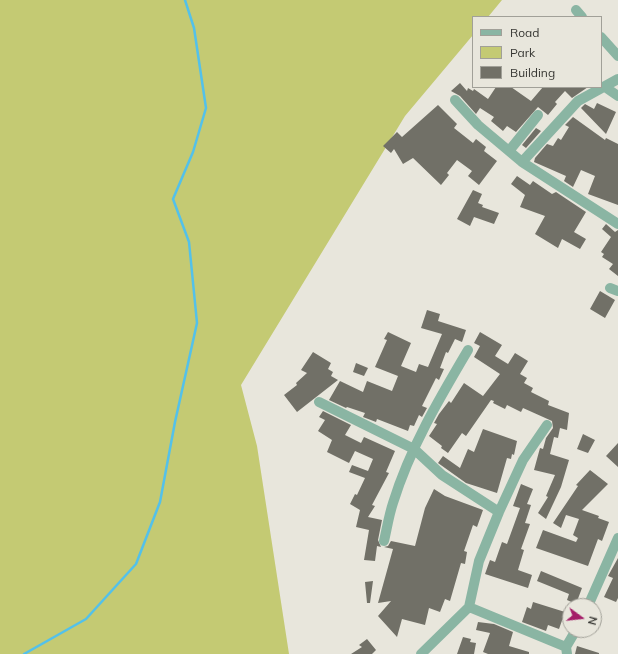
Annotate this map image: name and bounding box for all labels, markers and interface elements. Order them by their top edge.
legend [472,16,602,88]
text: Road [510,25,539,40]
text: Park [510,45,535,60]
text: Building [510,65,555,80]
north arrow [562,598,602,638]
text: N [585,615,600,627]

